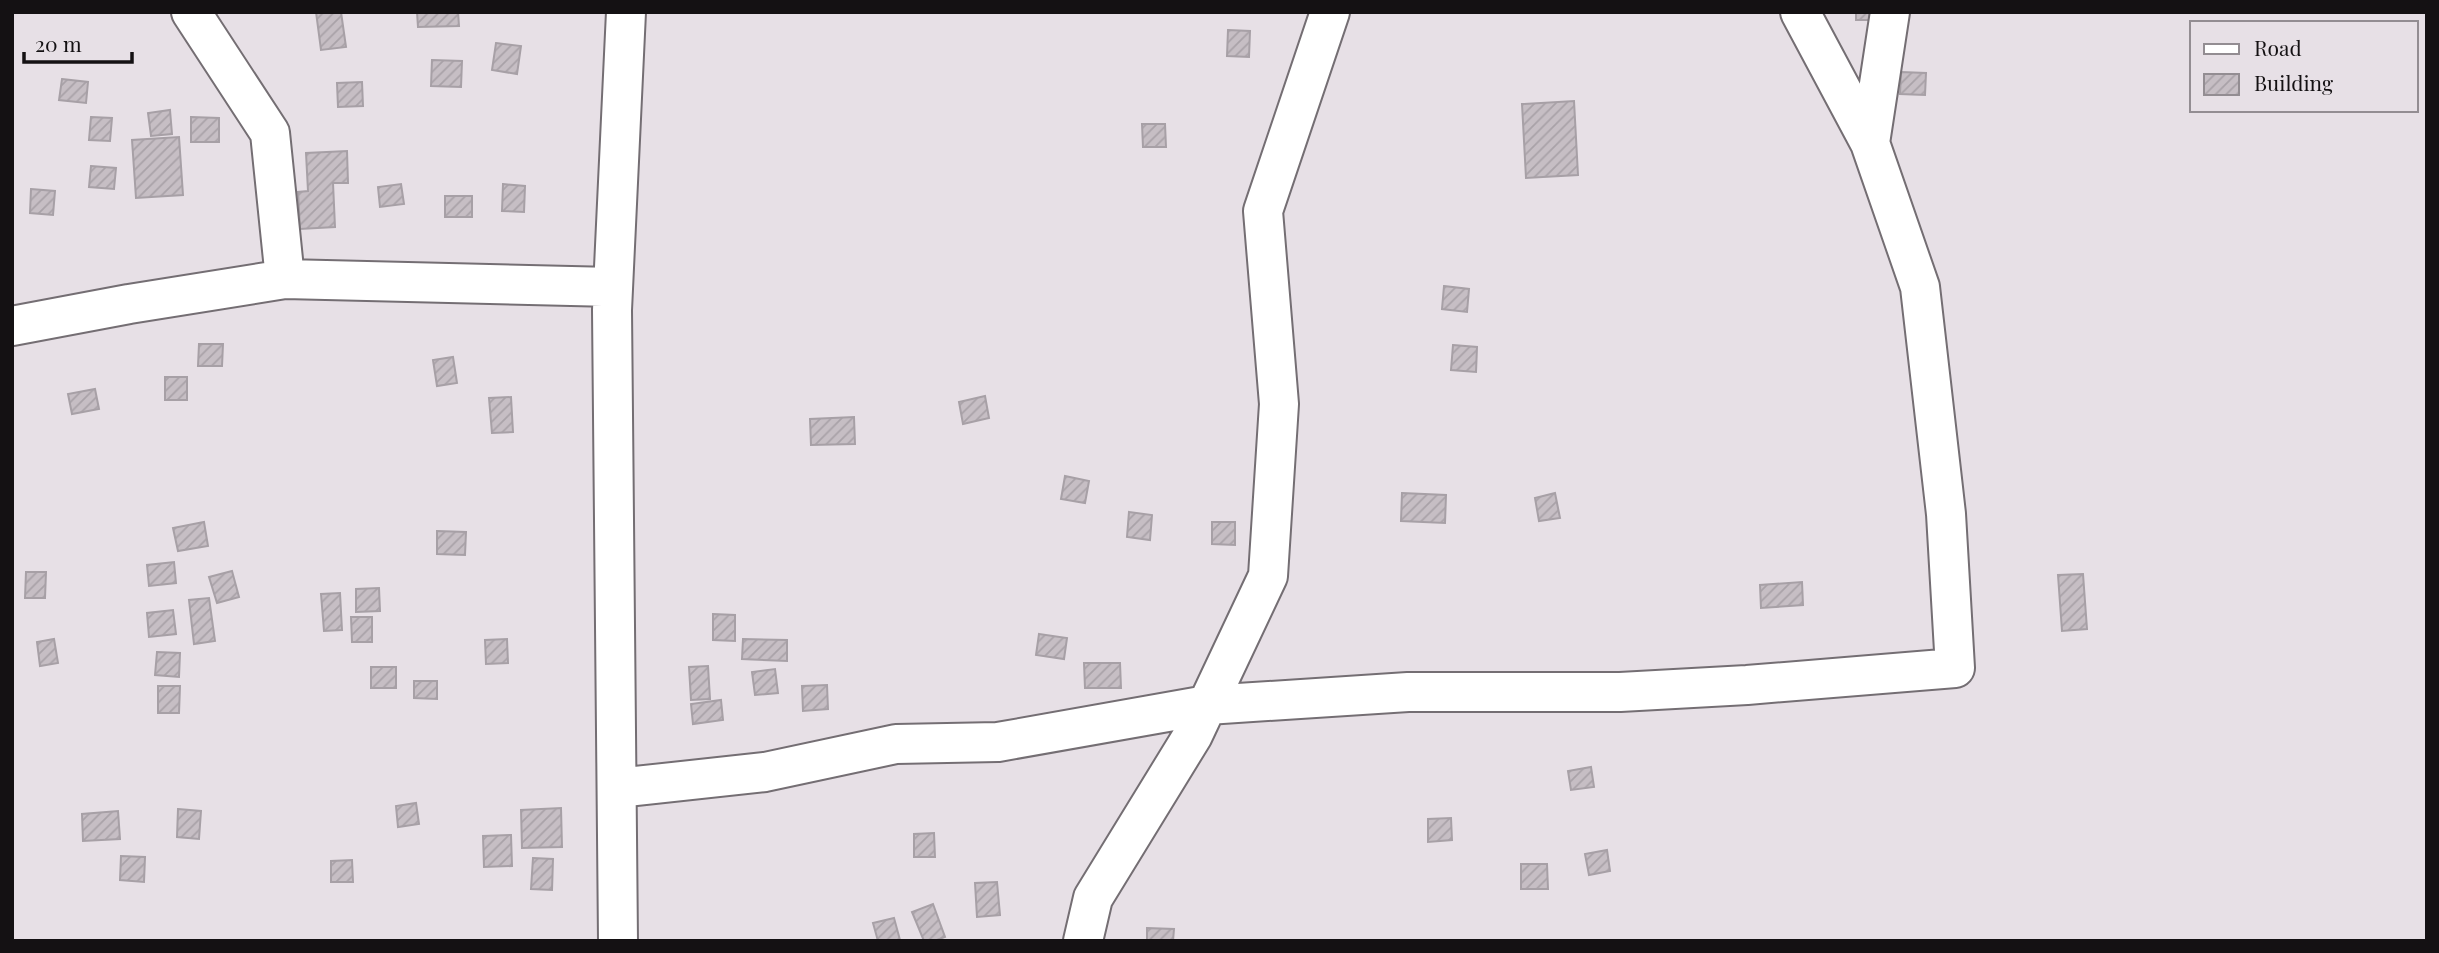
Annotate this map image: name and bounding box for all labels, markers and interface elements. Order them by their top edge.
scale bar [24,21,133,65]
legend [2190,21,2418,112]
text: 20 m [35,29,82,57]
text: Road [2254,33,2302,61]
text: Building [2254,68,2333,96]

